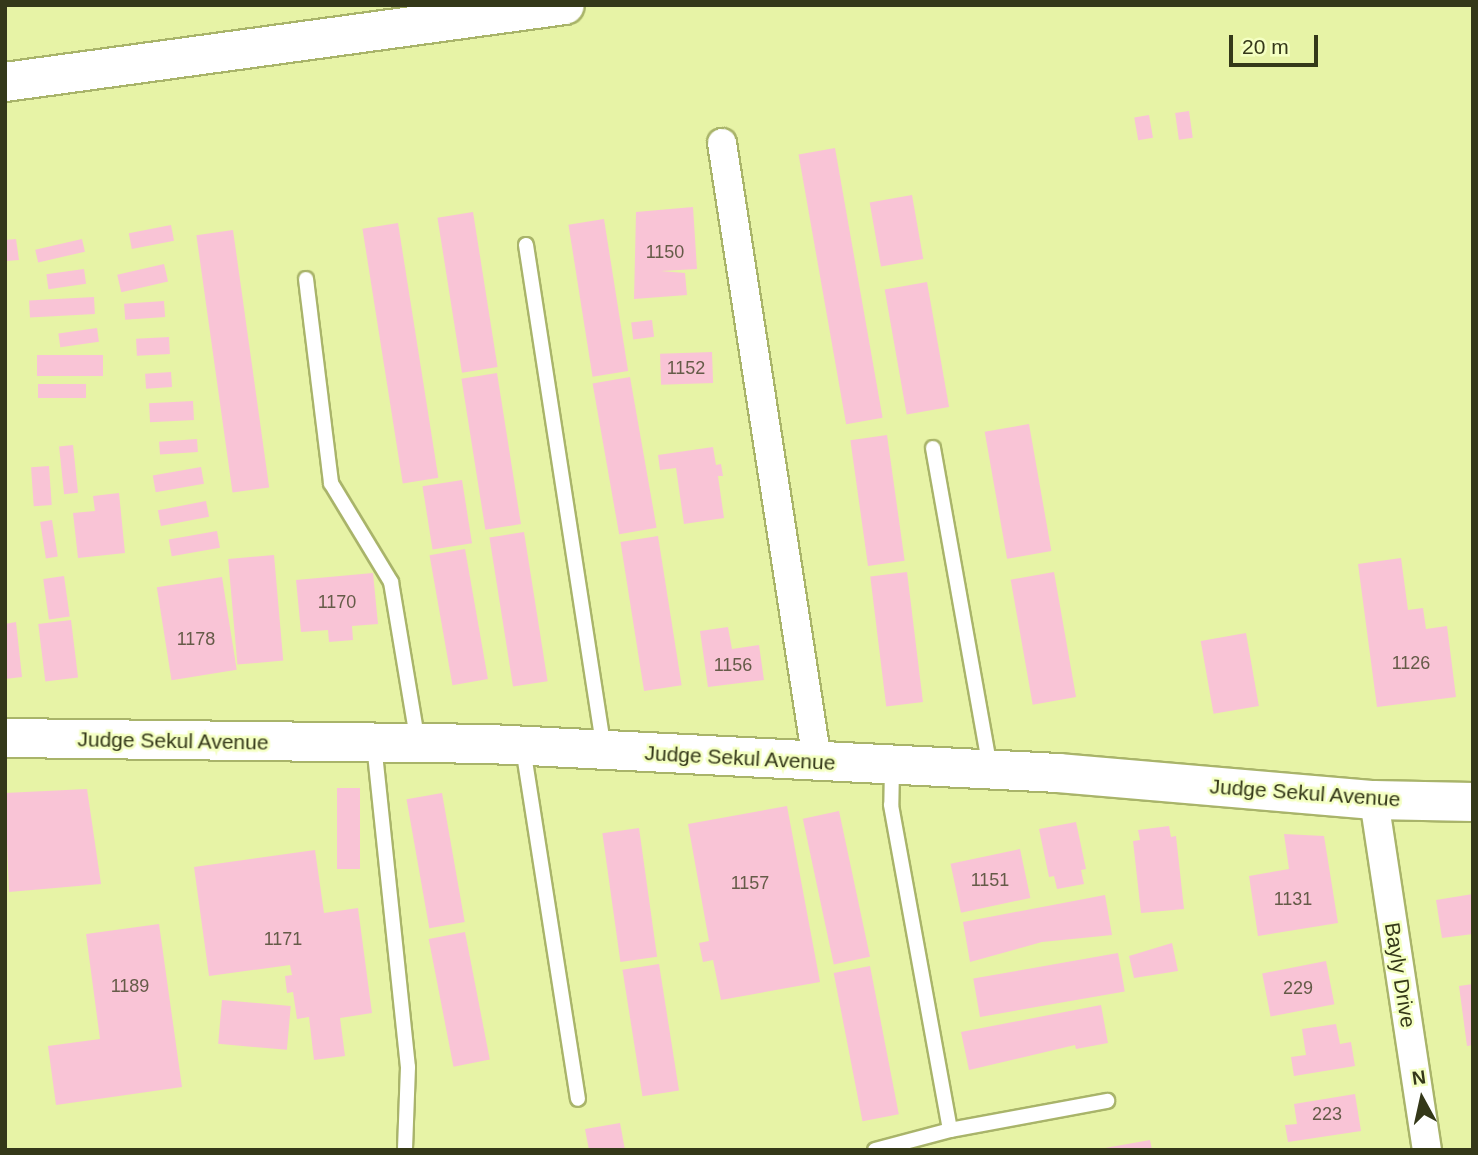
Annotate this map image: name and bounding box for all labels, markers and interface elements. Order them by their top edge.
scale bar [1233,21,1322,65]
text: 20 m [1242,35,1289,58]
house number: 1150 [646,241,684,263]
house number: 1152 [667,357,705,379]
house number: 1170 [318,591,356,613]
house number: 1178 [177,628,215,650]
house number: 1126 [1392,652,1430,674]
house number: 1156 [714,654,752,676]
street label: Judge Sekul Avenue [77,727,269,755]
street label: Judge Sekul Avenue [643,740,837,776]
street label: Judge Sekul Avenue [1208,774,1402,812]
house number: 1151 [971,869,1009,891]
house number: 1157 [731,872,769,894]
house number: 1131 [1274,888,1312,910]
street label: Bayly Drive [1379,921,1421,1029]
house number: 1171 [264,928,302,950]
house number: 1189 [111,975,149,997]
house number: 229 [1283,977,1313,999]
north arrow [1387,1064,1457,1134]
text: N [1411,1066,1427,1089]
house number: 223 [1312,1103,1342,1125]

